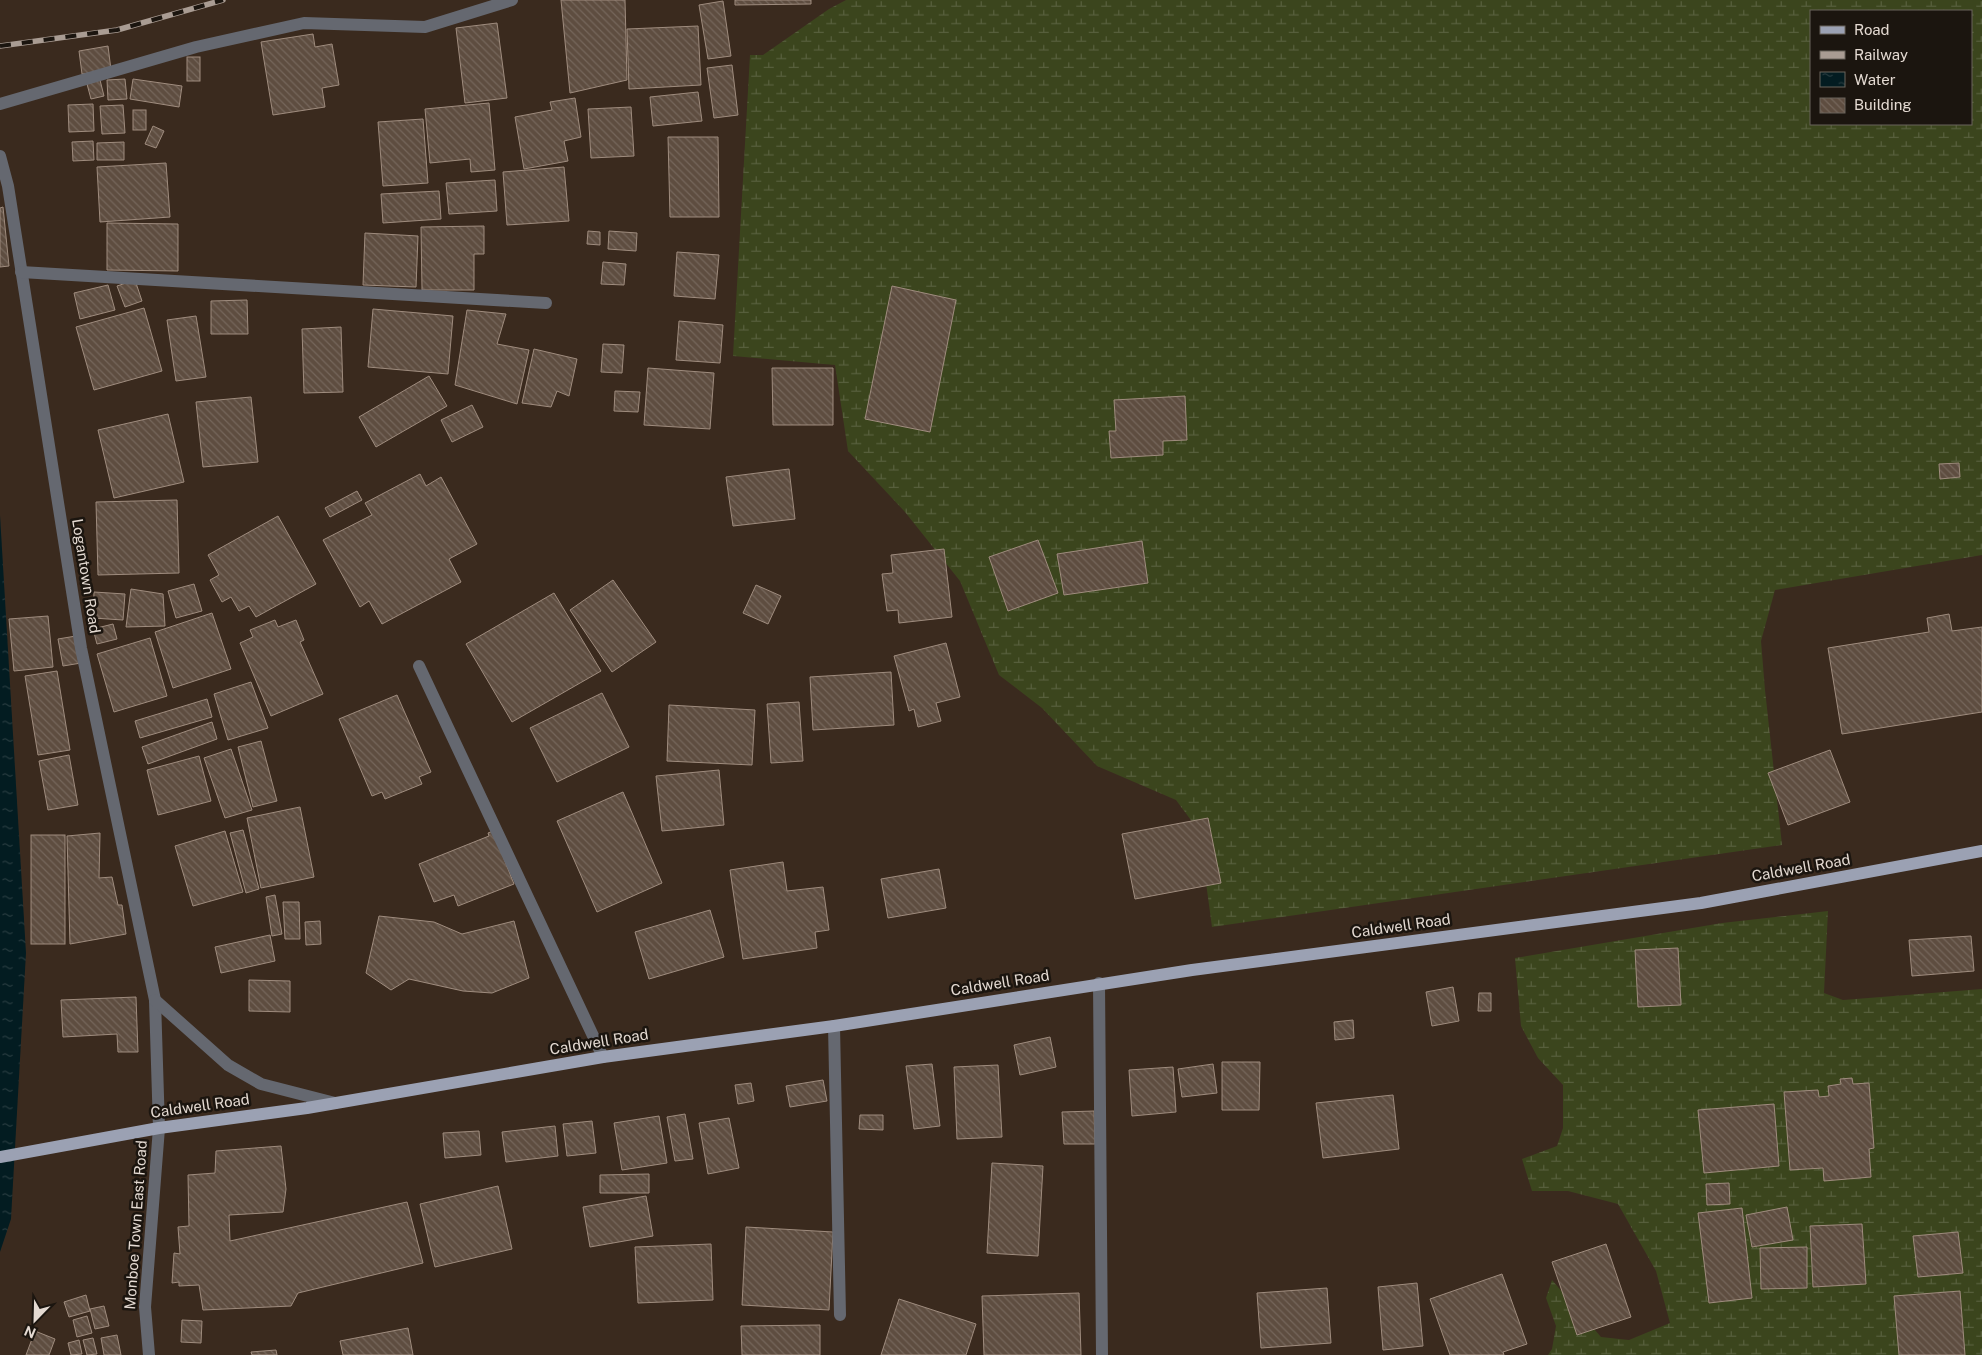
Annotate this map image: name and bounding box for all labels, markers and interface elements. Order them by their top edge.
legend [1810,10,1972,125]
text: Road [1854,21,1890,38]
text: Railway [1854,46,1908,63]
text: Water [1854,71,1896,88]
text: Building [1854,96,1912,113]
street label: Logantown Road [69,517,104,635]
street label: Caldwell Road [1750,850,1851,885]
street label: Caldwell Road [1350,910,1451,941]
street label: Caldwell Road [949,966,1050,999]
street label: Caldwell Road [548,1025,649,1058]
street label: Caldwell Road [149,1090,250,1121]
street label: Monboe Town East Road [121,1140,150,1310]
north arrow [10,1295,60,1345]
text: N [22,1322,38,1341]

